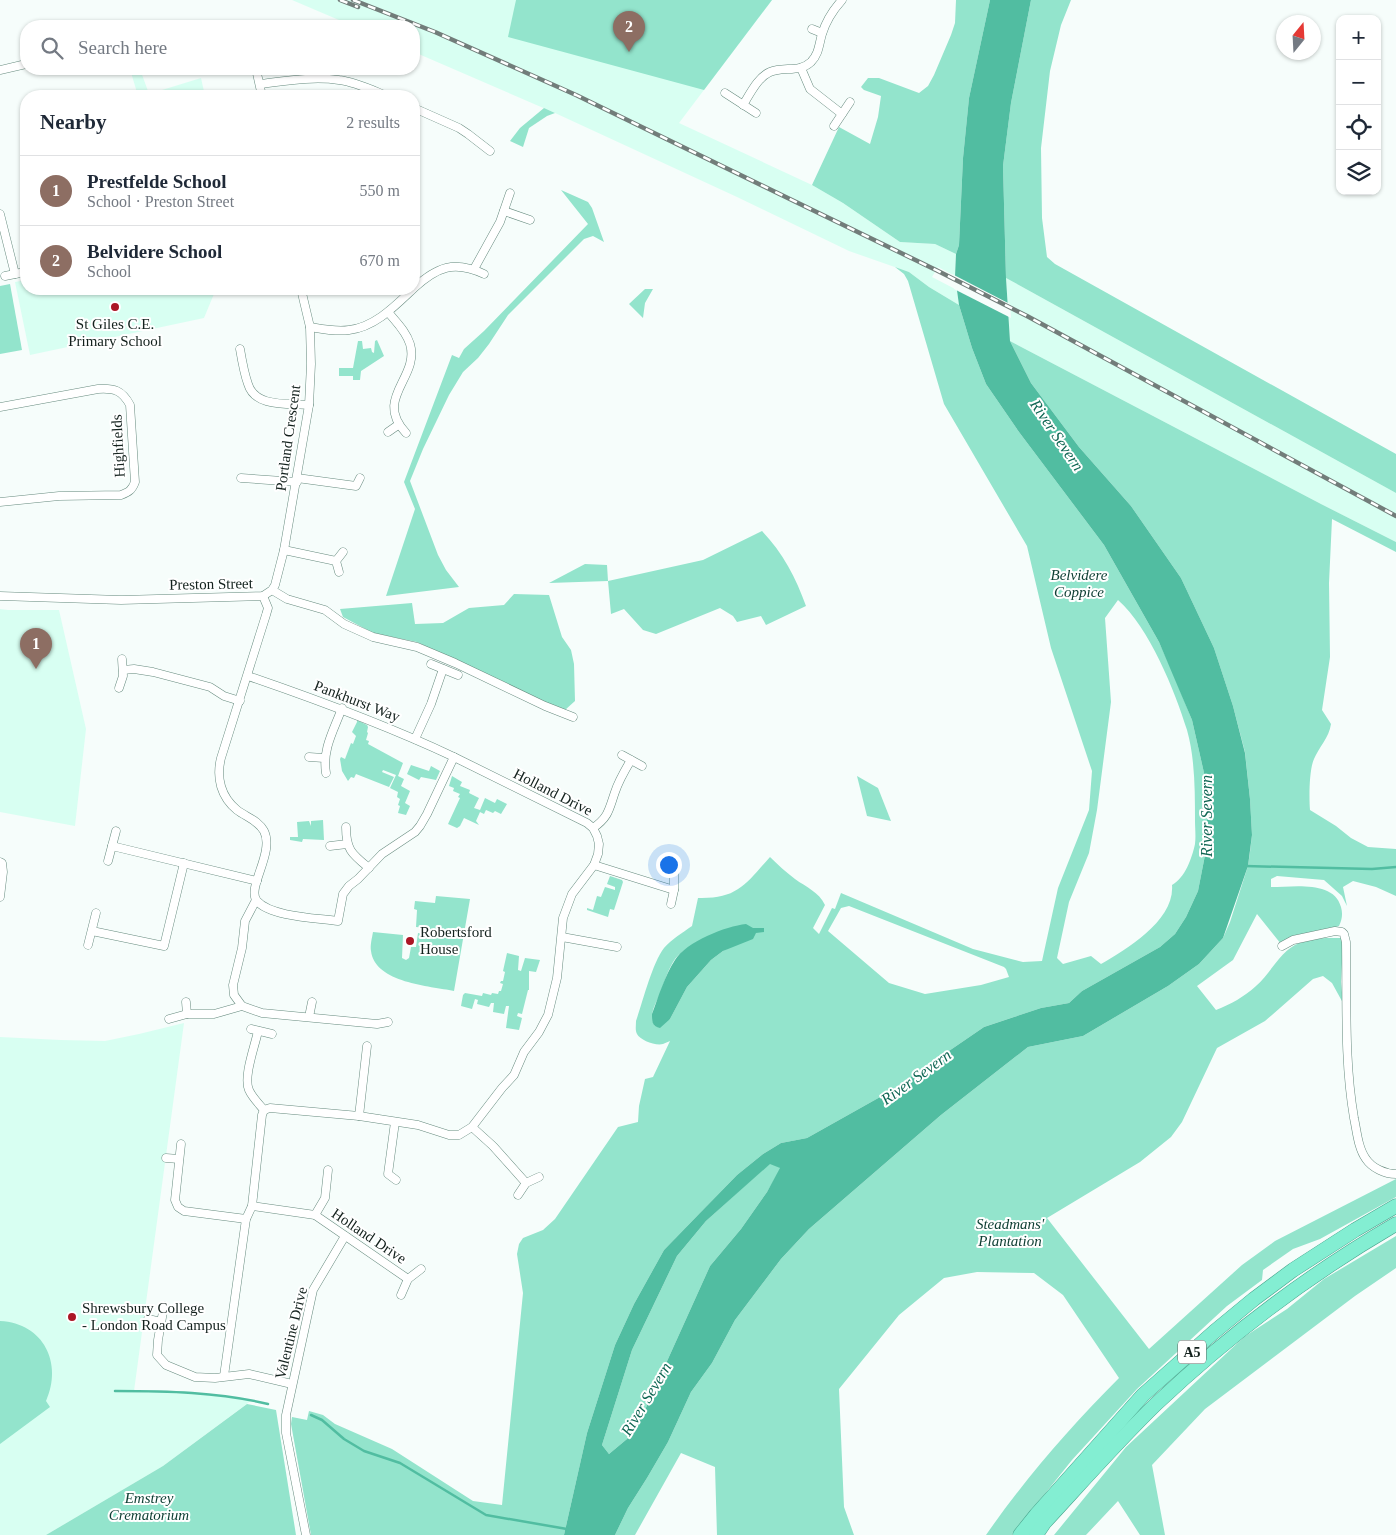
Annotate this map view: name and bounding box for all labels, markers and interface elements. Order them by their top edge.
pin: 2 [613,11,645,52]
north arrow [1276,15,1321,60]
map controls [1336,15,1381,195]
button: + [1336,15,1381,60]
search box [20,20,420,75]
icon: search [38,34,66,62]
text: Search here [78,37,167,58]
button: − [1336,60,1381,105]
button: locate [1336,105,1381,150]
text: Nearby [40,110,107,134]
text: 2 results [346,114,400,131]
button: layers [1336,150,1381,195]
text: Prestfelde School [87,171,227,192]
text: 1 [52,182,60,199]
text: 550 m [360,182,400,199]
text: School · Preston Street [87,193,234,210]
text: Belvidere School [87,241,222,262]
text: 2 [52,252,60,269]
text: 670 m [360,252,400,269]
text: School [87,263,131,280]
marker: St Giles C.E. Primary School [109,301,121,313]
place label: St Giles C.E. Primary School [68,316,162,349]
street label: Portland Crescent [273,383,303,492]
water label: River Severn [1026,395,1087,474]
street label: Highfields [108,414,128,478]
park label: Belvidere Coppice [1051,567,1108,600]
street label: Preston Street [169,575,254,593]
pin: 1 [20,628,52,669]
street label: Pankhurst Way [312,677,403,725]
street label: Holland Drive [511,765,595,819]
water label: River Severn [1198,775,1215,858]
your location [656,852,682,878]
place label: Robertsford House [420,924,492,957]
marker: Robertsford House [404,935,416,947]
water label: River Severn [877,1046,954,1109]
street label: Holland Drive [329,1205,409,1267]
park label: Steadmans' Plantation [976,1216,1045,1249]
street label: Valentine Drive [272,1285,310,1381]
place label: Shrewsbury College - London Road Campus [82,1300,226,1333]
marker: Shrewsbury College - London Road Campus [66,1311,78,1323]
road number: A5 [1178,1340,1206,1364]
water label: River Severn [617,1359,674,1439]
park label: Emstrey Crematorium [109,1490,189,1523]

